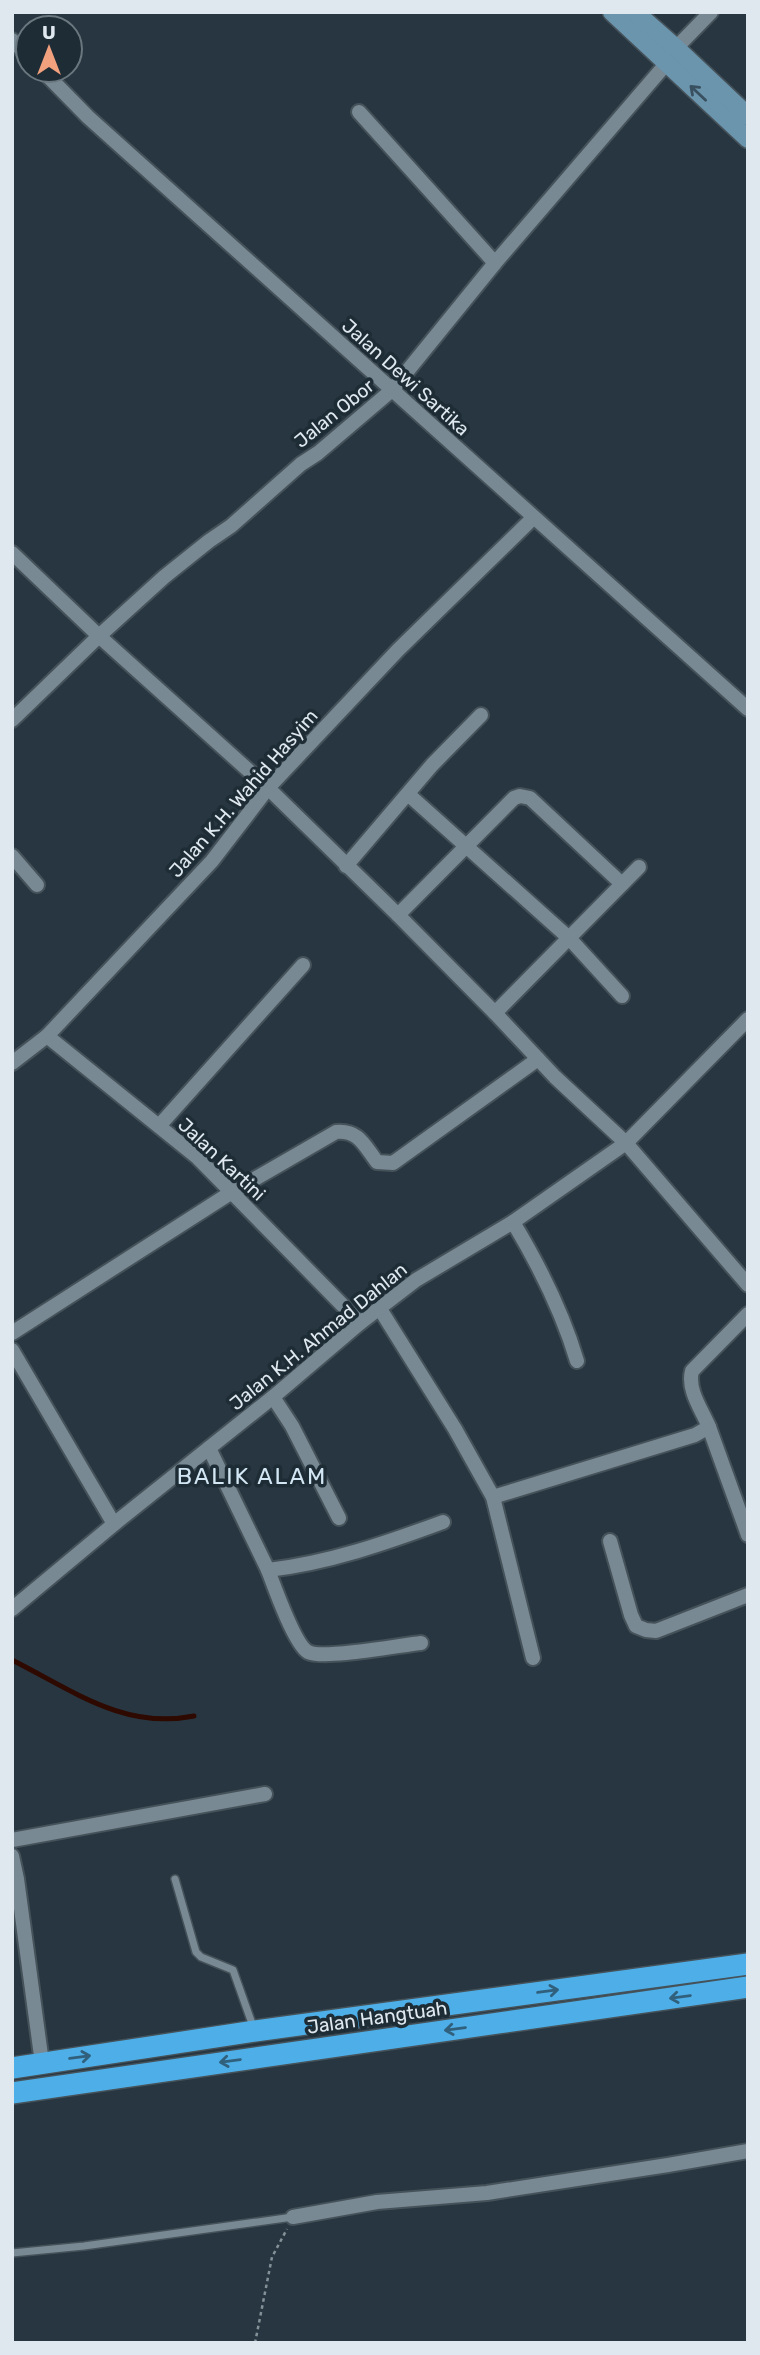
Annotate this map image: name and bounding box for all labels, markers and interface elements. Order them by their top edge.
north arrow [14,14,84,84]
text: U [42,21,56,44]
one-way arrow [689,85,707,101]
street label: Jalan Dewi Sartika [337,314,474,441]
street label: Jalan Obor [290,374,379,453]
street label: Jalan K.H. Wahid Hasyim [164,705,323,882]
street label: Jalan Kartini [173,1113,270,1206]
street label: Jalan K.H. Ahmad Dahlan [225,1258,412,1415]
district label: BALIK ALAM [177,1462,327,1490]
one-way arrow [536,1985,558,1998]
one-way arrow [669,1991,692,2004]
street label: Jalan Hangtuah [305,1996,449,2039]
one-way arrow [444,2023,467,2036]
one-way arrow [68,2051,91,2064]
one-way arrow [219,2055,242,2068]

